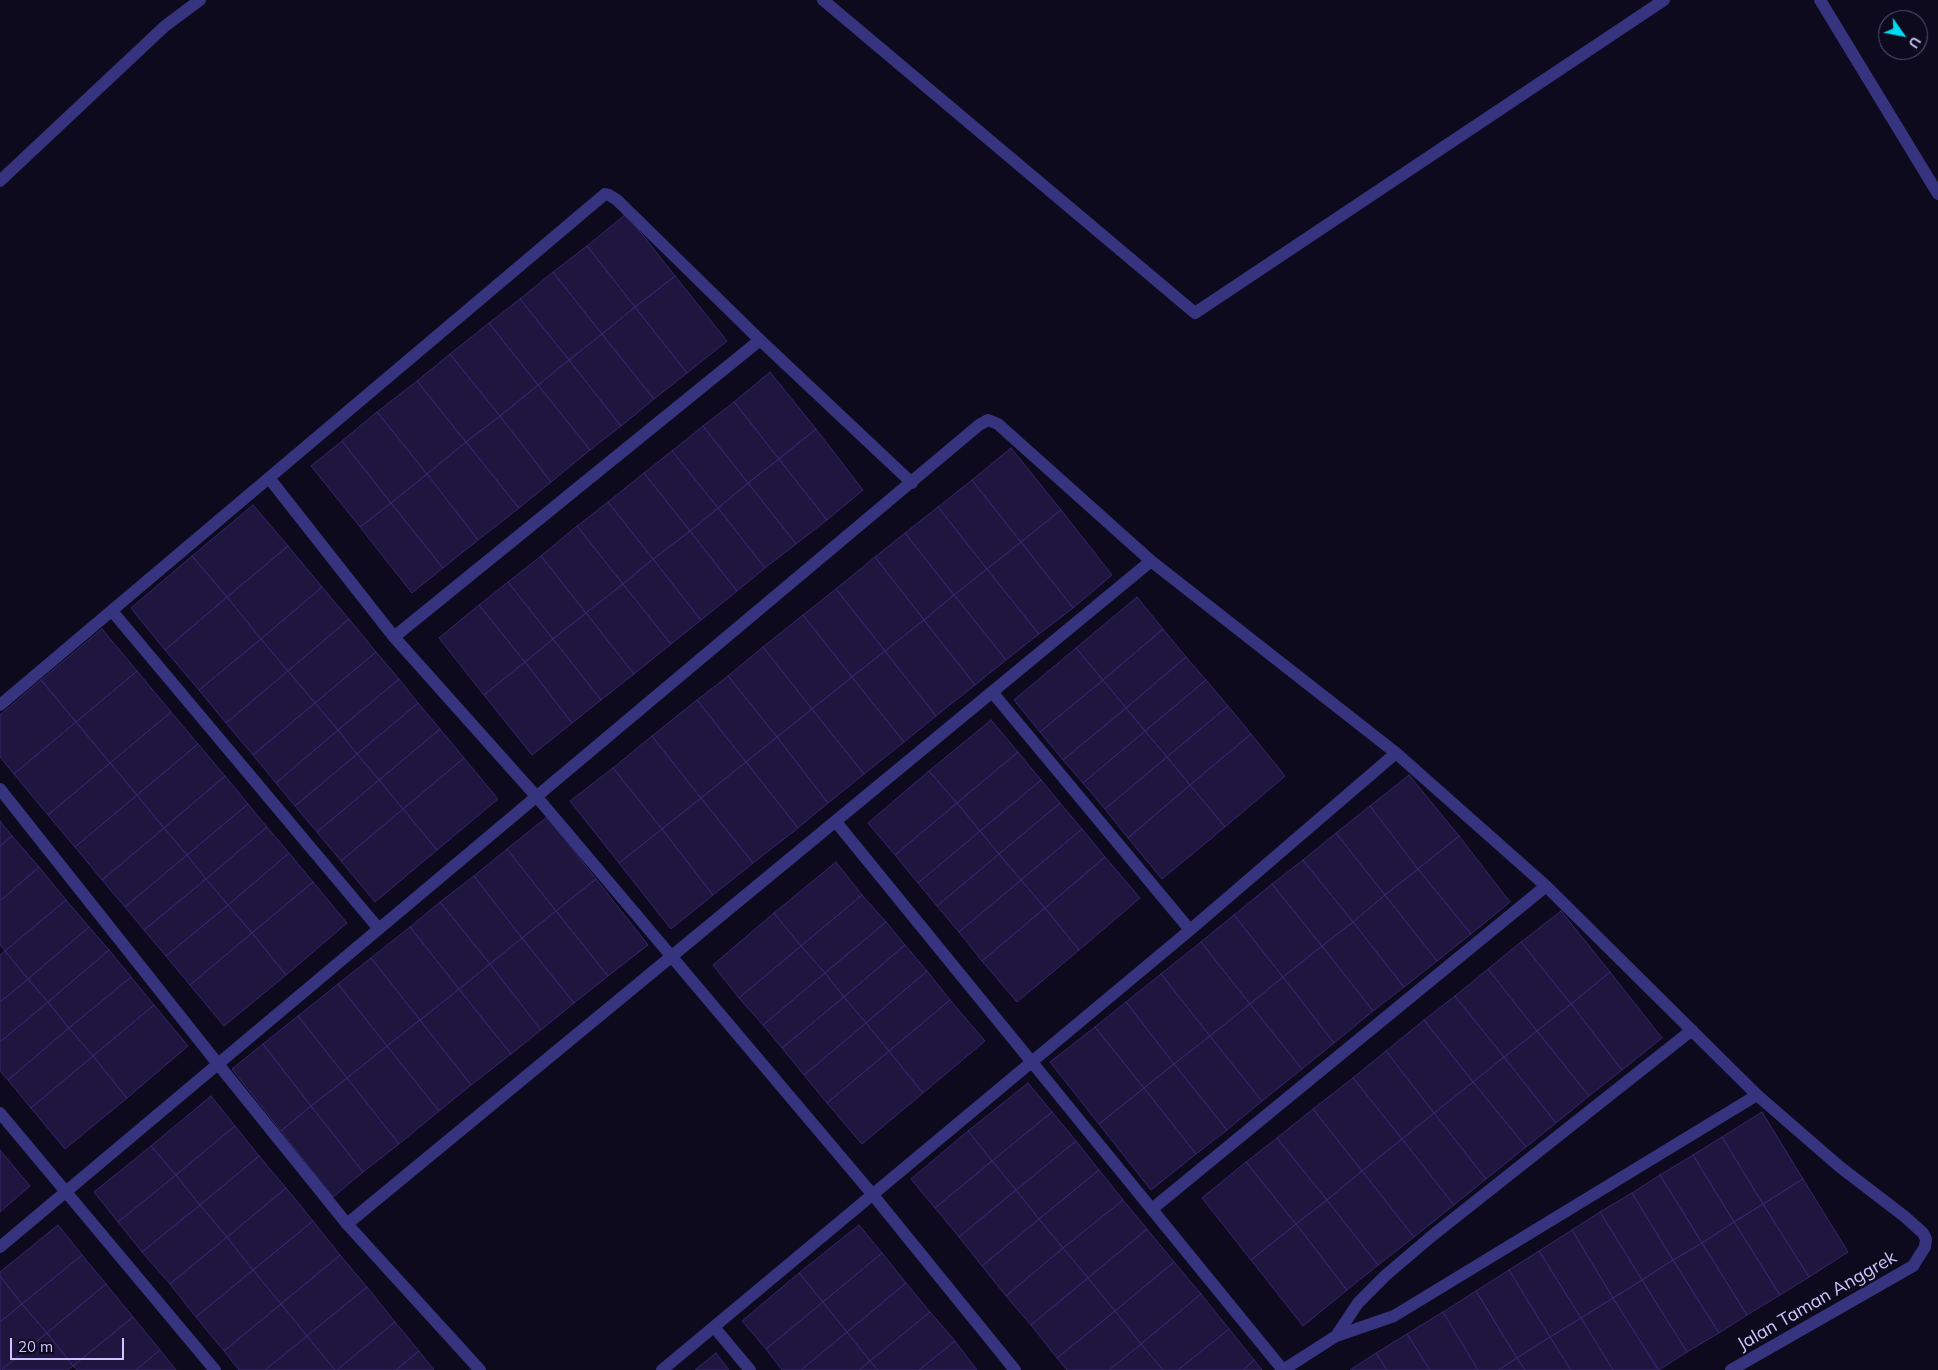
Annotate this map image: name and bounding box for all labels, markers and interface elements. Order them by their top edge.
north arrow [1878,10,1928,60]
text: U [1904,33,1925,52]
street label: Jalan Taman Anggrek [1734,1247,1900,1355]
scale bar [12,1328,126,1360]
text: 20 m [18,1337,53,1356]

